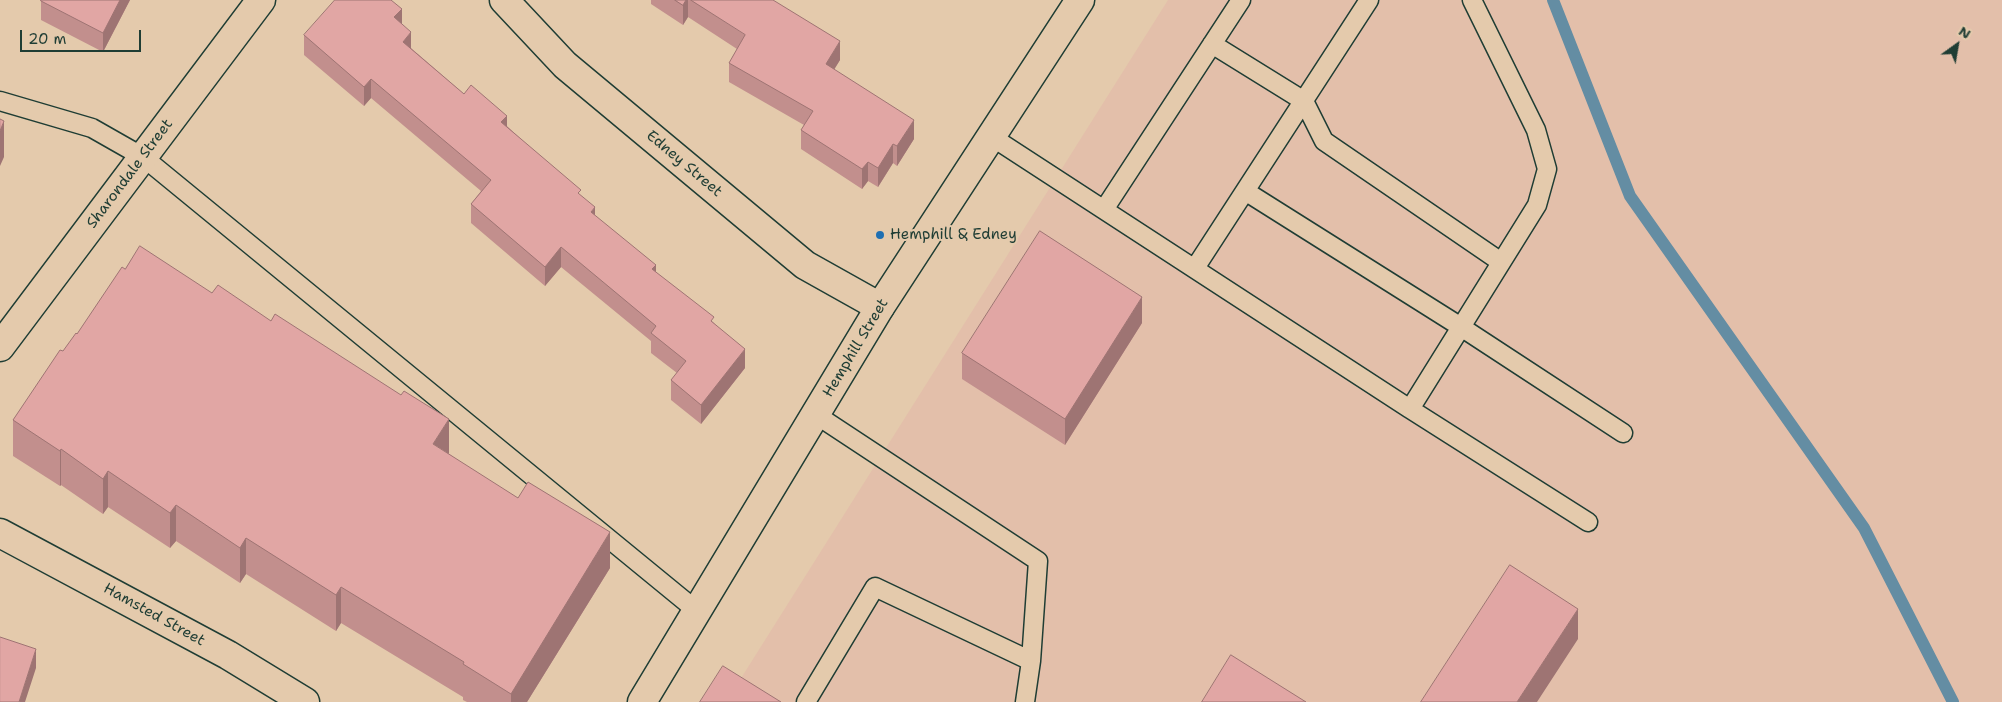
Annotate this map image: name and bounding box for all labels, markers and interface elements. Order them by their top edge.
scale bar [22,20,144,52]
north arrow [1932,20,1982,70]
text: N [1955,22,1974,43]
text: 20 m [28,29,67,49]
street label: Sharondale Street [83,116,177,232]
street label: Edney Street [642,127,726,201]
place label: Hemphill & Edney [890,226,1017,244]
marker: Hemphill & Edney [874,229,886,241]
street label: Hemphill Street [819,295,893,401]
street label: Hamsted Street [100,580,208,650]

